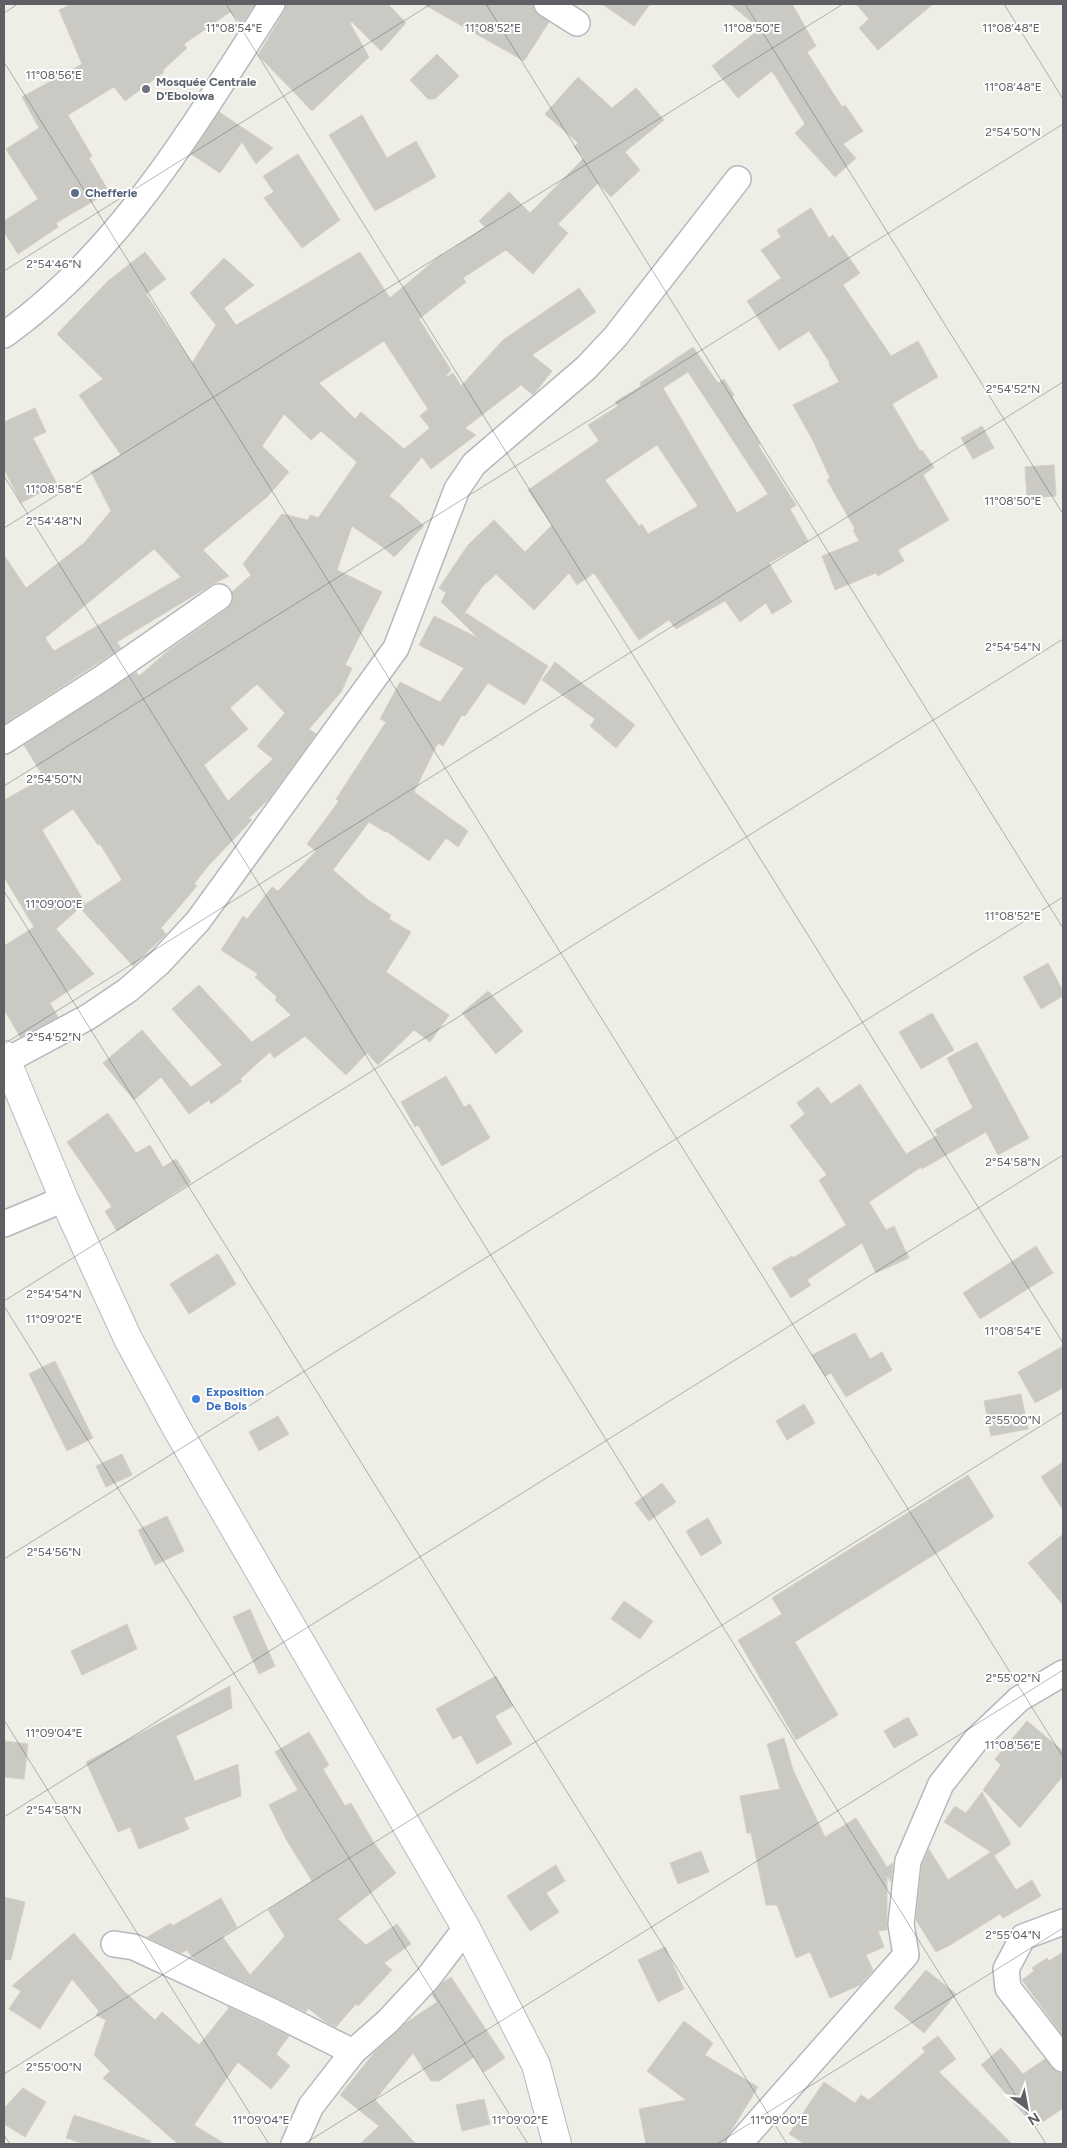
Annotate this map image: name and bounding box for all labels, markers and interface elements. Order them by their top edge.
text: 11°08'54"E [205,21,263,35]
text: 11°08'52"E [465,21,521,35]
text: 11°08'50"E [723,21,781,35]
text: 11°08'48"E [982,21,1040,35]
text: 11°08'56"E [26,68,82,82]
place label: Mosquée Centrale D’Ebolowa [156,75,257,103]
text: 11°08'48"E [984,80,1042,94]
marker: Mosquée Centrale D’Ebolowa [140,83,152,95]
text: 2°54'50"N [985,125,1041,139]
place label: Chefferie [85,186,138,200]
marker: Chefferie [69,187,81,199]
text: 2°54'46"N [26,257,82,271]
text: 2°54'52"N [986,382,1040,396]
text: 11°08'58"E [25,482,83,496]
text: 11°08'50"E [984,494,1042,508]
text: 2°54'48"N [26,514,82,528]
text: 2°54'54"N [985,640,1041,654]
text: 2°54'50"N [26,772,82,786]
text: 11°09'00"E [25,897,83,911]
text: 11°08'52"E [985,909,1041,923]
text: 2°54'52"N [27,1030,81,1044]
text: 2°54'58"N [985,1155,1041,1169]
text: 2°54'54"N [26,1287,82,1301]
text: 11°09'02"E [26,1312,82,1326]
text: 11°08'54"E [984,1324,1042,1338]
place label: Exposition De Bois [206,1385,264,1413]
marker: Exposition De Bois [190,1393,202,1405]
text: 2°55'00"N [985,1413,1041,1427]
text: 2°54'56"N [27,1545,81,1559]
text: 2°55'02"N [986,1671,1040,1685]
text: 11°09'04"E [25,1726,83,1740]
text: 11°08'56"E [985,1738,1041,1752]
text: 2°54'58"N [26,1803,82,1817]
text: 2°55'04"N [985,1928,1041,1942]
text: 2°55'00"N [26,2060,82,2074]
north arrow [1002,2083,1052,2133]
text: N [1025,2109,1043,2129]
text: 11°09'04"E [232,2113,290,2127]
text: 11°09'02"E [492,2113,548,2127]
text: 11°09'00"E [750,2113,808,2127]

